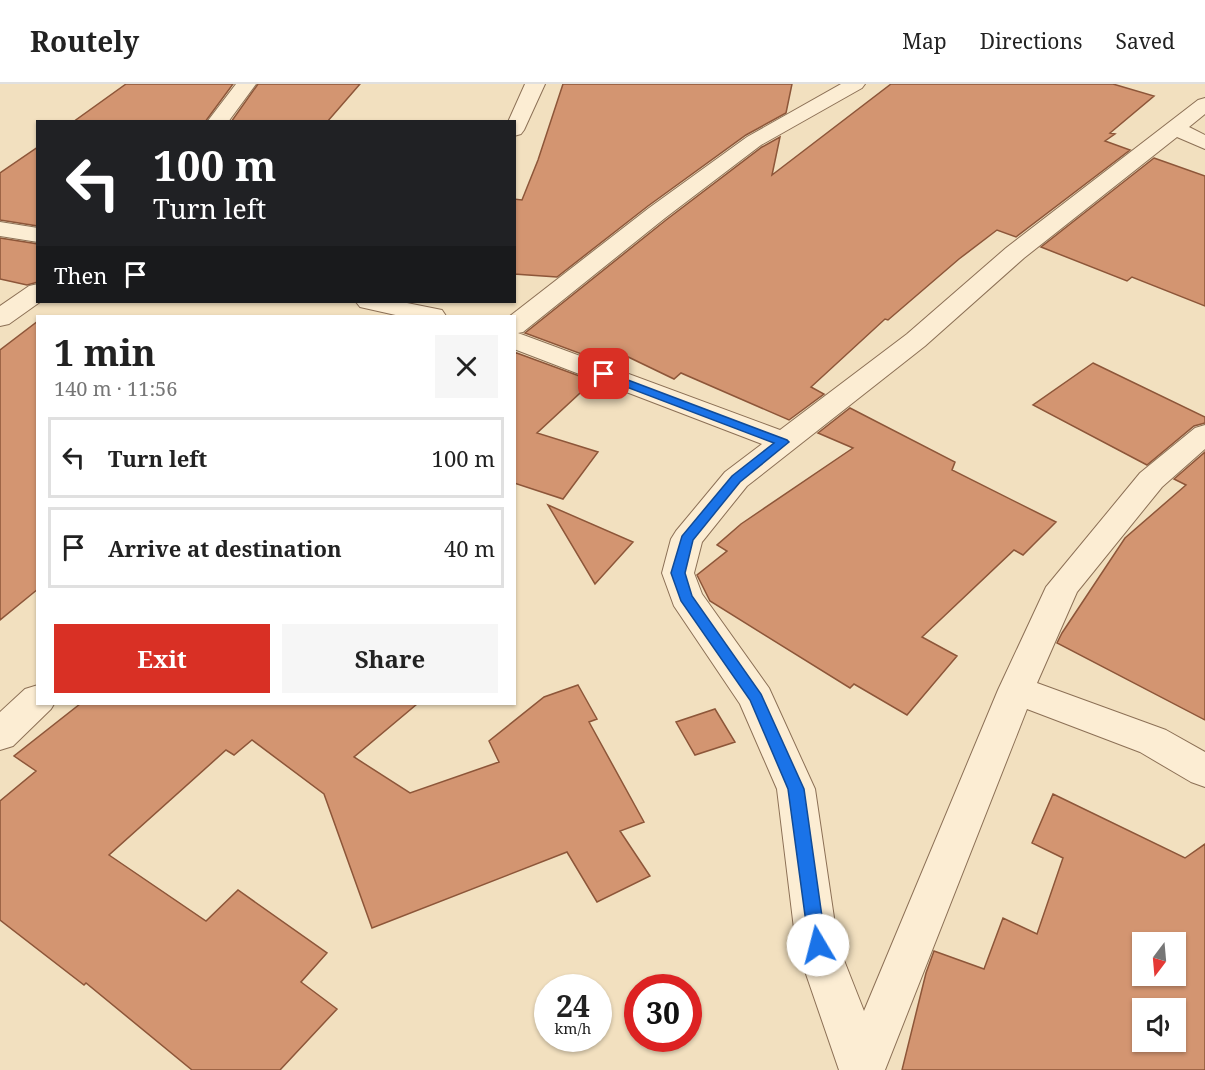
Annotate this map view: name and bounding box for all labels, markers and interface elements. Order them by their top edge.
text: Routely [30,22,139,60]
text: Map [902,27,947,55]
text: Directions [980,27,1082,55]
text: Saved [1115,27,1175,55]
text: 100 m [153,136,277,193]
icon: left [54,144,132,222]
text: Turn left [153,190,266,227]
icon: arrive [119,258,152,291]
text: Then [54,260,107,290]
text: 1 min [54,328,156,377]
button: close [435,335,498,398]
pin [578,348,629,399]
icon: arrive [587,357,620,390]
text: 140 m · 11:56 [54,375,177,402]
icon: left [57,441,90,474]
text: Turn left [108,443,207,473]
text: 100 m [432,443,495,473]
icon: arrive [57,531,90,564]
text: Arrive at destination [108,533,342,563]
text: 40 m [444,533,495,563]
button: Exit [54,624,270,693]
button: Share [282,624,498,693]
position arrow [786,913,850,977]
north arrow [1132,932,1186,986]
map controls [1132,932,1186,1052]
speed limit sign: 30 [624,974,702,1052]
text: 24 [556,985,590,1026]
button: sound [1132,998,1186,1052]
text: km/h [555,1018,591,1038]

